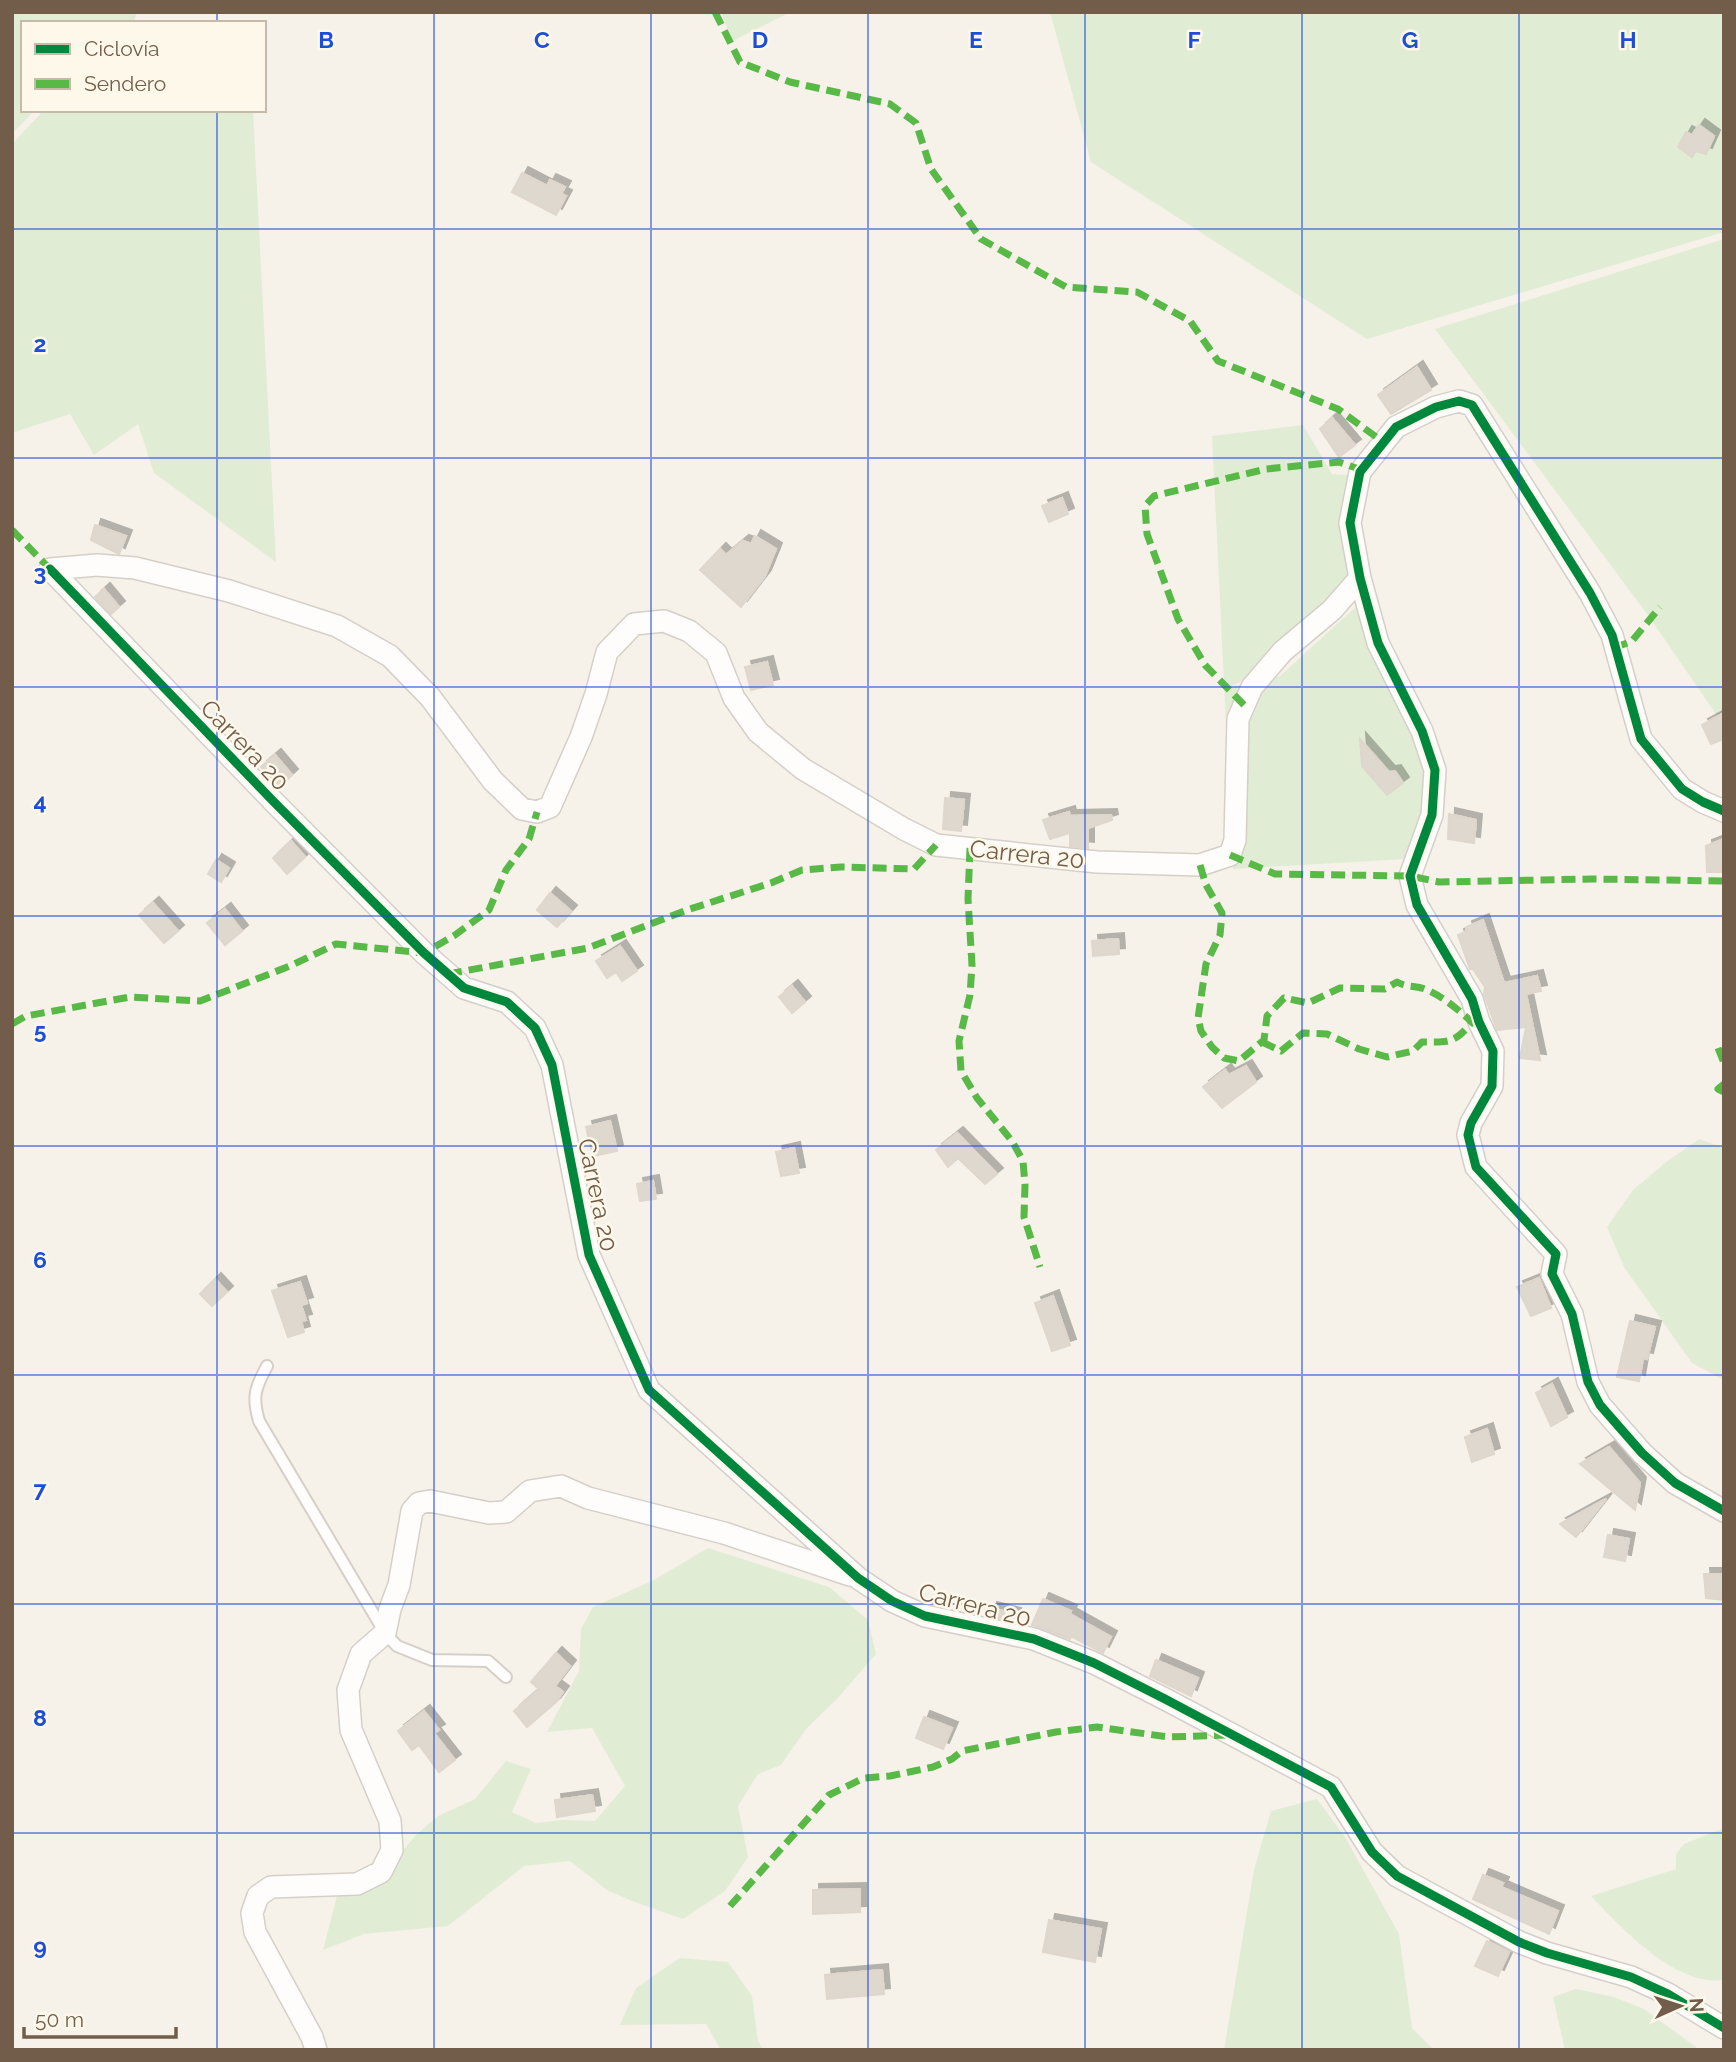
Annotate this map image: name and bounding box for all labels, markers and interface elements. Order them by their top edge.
legend [21,21,266,112]
text: B [318,26,334,53]
text: C [534,26,550,53]
text: D [752,26,768,53]
text: E [969,26,983,53]
text: F [1187,26,1201,53]
text: G [1402,26,1418,53]
text: H [1619,26,1637,53]
text: Ciclovía [84,36,160,61]
text: Sendero [84,71,166,96]
text: 2 [34,330,46,357]
text: 3 [34,559,46,586]
street label: Carrera 20 [195,694,295,796]
text: 4 [33,788,47,815]
street label: Carrera 20 [968,834,1086,874]
text: 5 [34,1017,47,1044]
street label: Carrera 20 [572,1136,624,1254]
text: 6 [33,1246,47,1273]
text: 7 [34,1475,47,1502]
street label: Carrera 20 [916,1577,1034,1633]
text: 8 [33,1704,47,1731]
text: 9 [33,1933,47,1960]
north arrow [1645,1971,1715,2041]
scale bar [24,1996,177,2040]
text: N [1686,1997,1708,2013]
text: 50 m [35,2007,84,2032]

